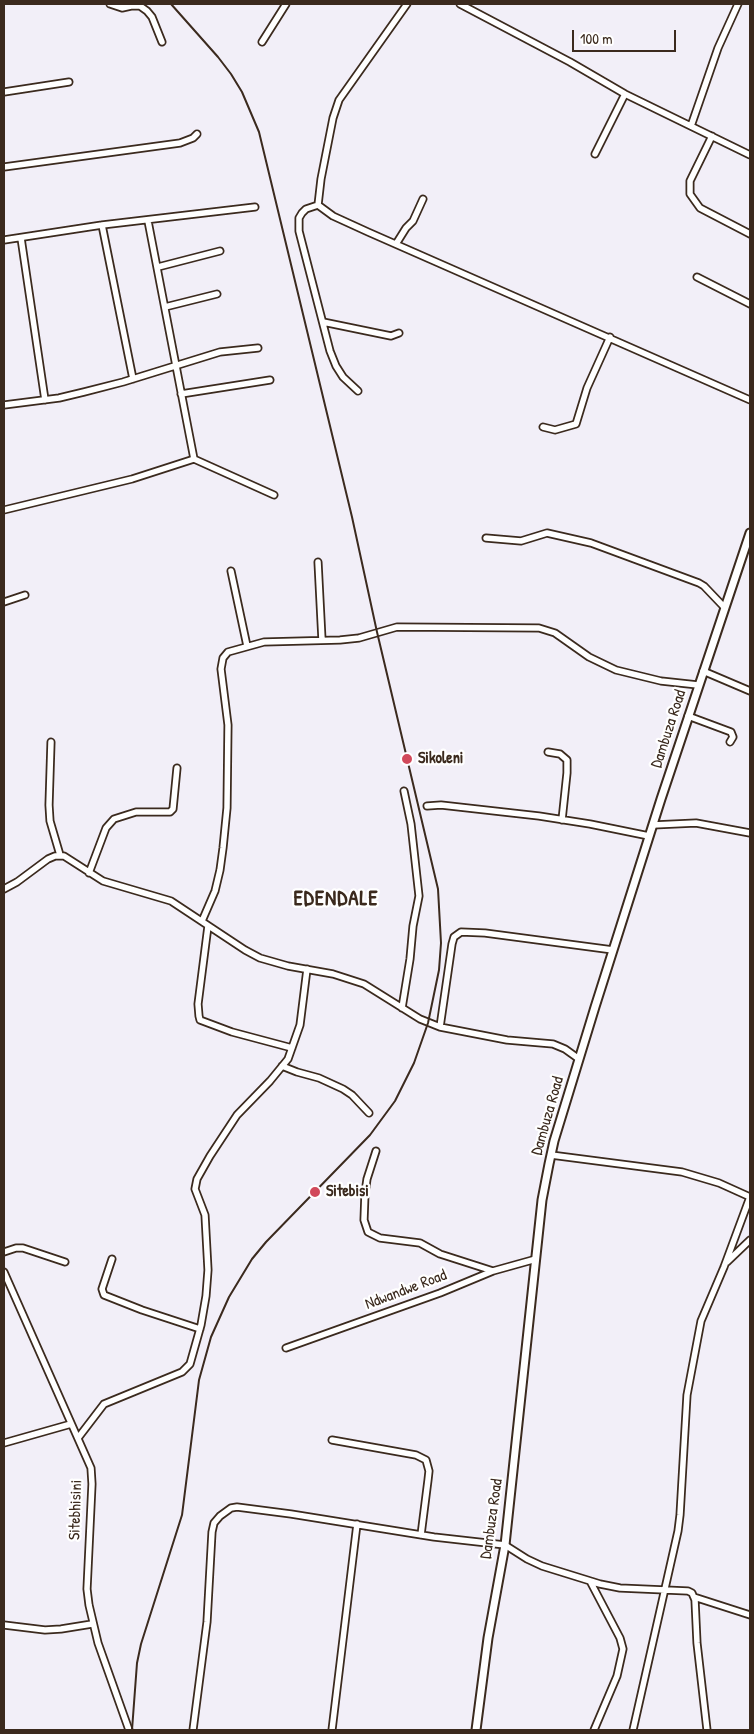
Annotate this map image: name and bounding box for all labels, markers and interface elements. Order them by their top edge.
scale bar [574,20,678,52]
text: 100 m [580,28,613,49]
street label: Dambuza Road [647,688,691,770]
place label: Sikoleni [418,749,463,769]
marker: Sikoleni [400,752,414,766]
district label: EDENDALE [292,886,380,912]
street label: Dambuza Road [528,1075,568,1157]
place label: Sitebisi [326,1182,369,1202]
marker: Sitebisi [308,1185,322,1199]
street label: Ndwandwe Road [363,1266,449,1314]
street label: Dambuza Road [477,1478,507,1560]
street label: Sitebhisini [65,1480,87,1540]

